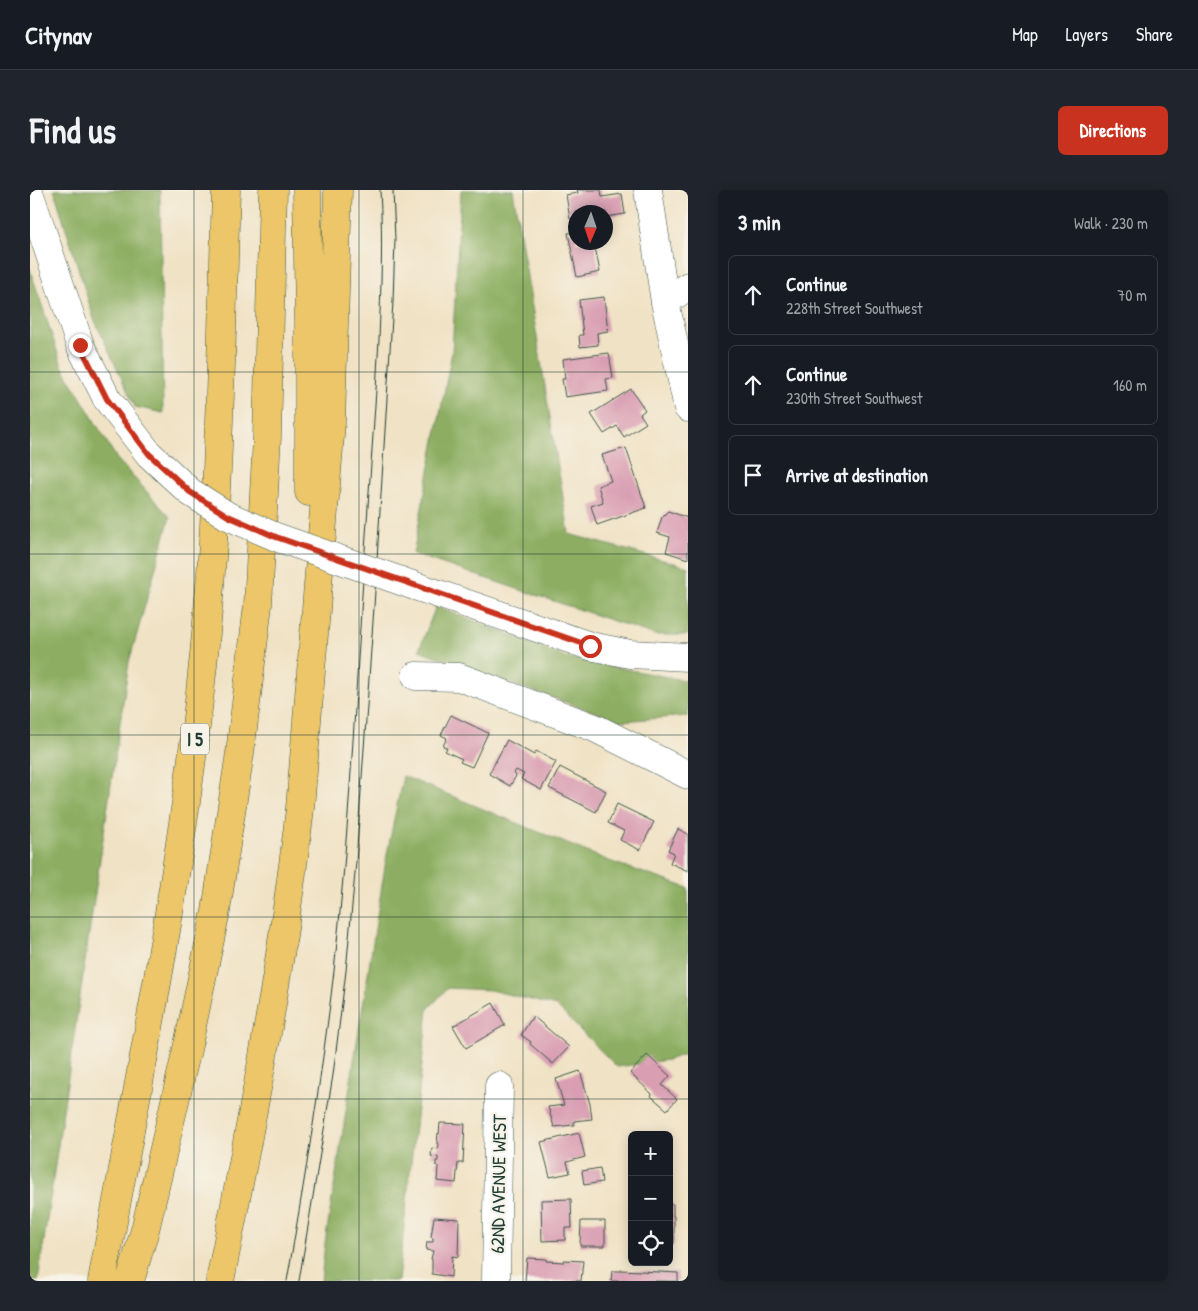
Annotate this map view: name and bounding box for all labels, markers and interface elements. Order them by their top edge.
text: Citynav [25,19,92,51]
text: Map [1012,22,1038,47]
text: Layers [1066,22,1108,47]
text: Share [1136,22,1173,47]
button: Directions [1058,106,1168,155]
text: Find us [30,107,116,154]
north arrow [568,205,613,250]
text: 3 min [738,208,781,237]
text: Walk · 230 m [1074,212,1148,234]
text: Continue [786,271,847,297]
icon: ahead [739,281,767,309]
text: 70 m [1117,284,1147,306]
text: 228th Street Southwest [786,297,923,319]
route end [69,334,92,357]
text: Continue [786,361,847,387]
icon: ahead [739,371,767,399]
text: 160 m [1113,374,1147,396]
text: 230th Street Southwest [786,387,923,409]
icon: arrive [739,461,767,489]
text: Arrive at destination [786,462,928,488]
route start [579,635,602,658]
road number: I 5 [181,724,209,754]
street label: 62ND AVENUE WEST [484,1113,512,1254]
map controls [628,1131,673,1266]
button: + [628,1131,673,1176]
button: − [628,1176,673,1221]
button: locate [628,1221,673,1266]

